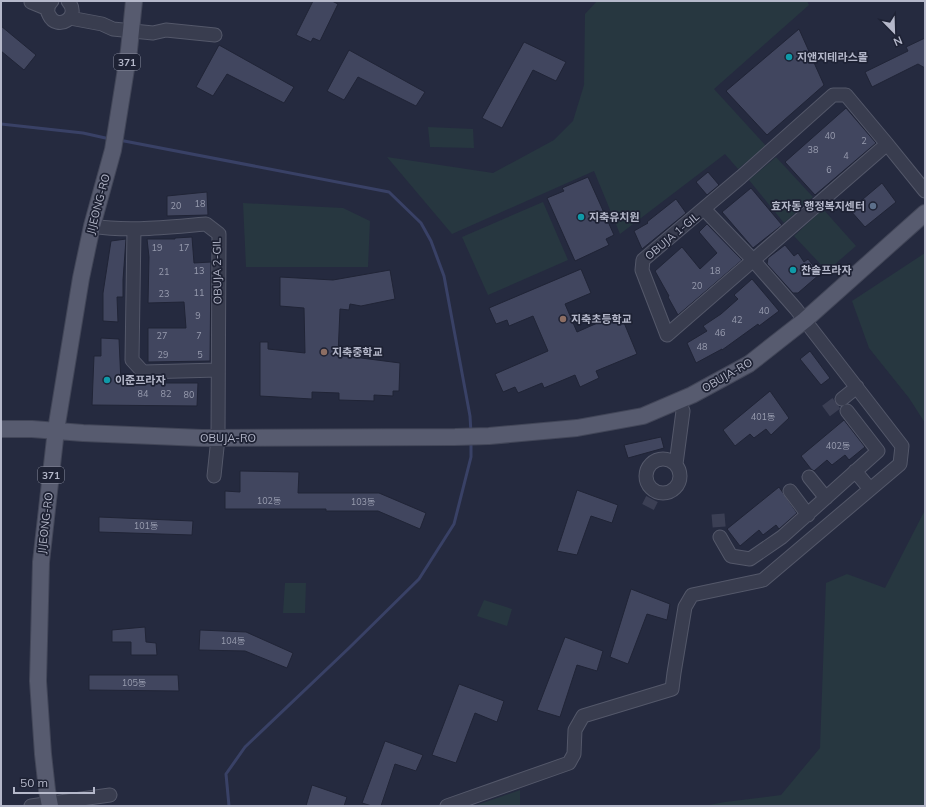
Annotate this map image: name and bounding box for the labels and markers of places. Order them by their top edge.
place label: 지앤지테라스몰 [797,50,868,64]
marker: 지앤지테라스몰 [784,52,794,62]
place label: 효자동 행정복지센터 [771,199,865,213]
marker: 효자동 행정복지센터 [868,201,878,211]
place label: 지축유치원 [589,210,640,224]
marker: 지축유치원 [576,212,586,222]
place label: 찬솔프라자 [801,263,852,277]
marker: 찬솔프라자 [788,265,798,275]
place label: 지축초등학교 [571,312,632,326]
marker: 지축초등학교 [558,314,568,324]
place label: 지축중학교 [332,345,383,359]
marker: 지축중학교 [319,347,329,357]
place label: 이준프라자 [115,373,166,387]
marker: 이준프라자 [102,375,112,385]

